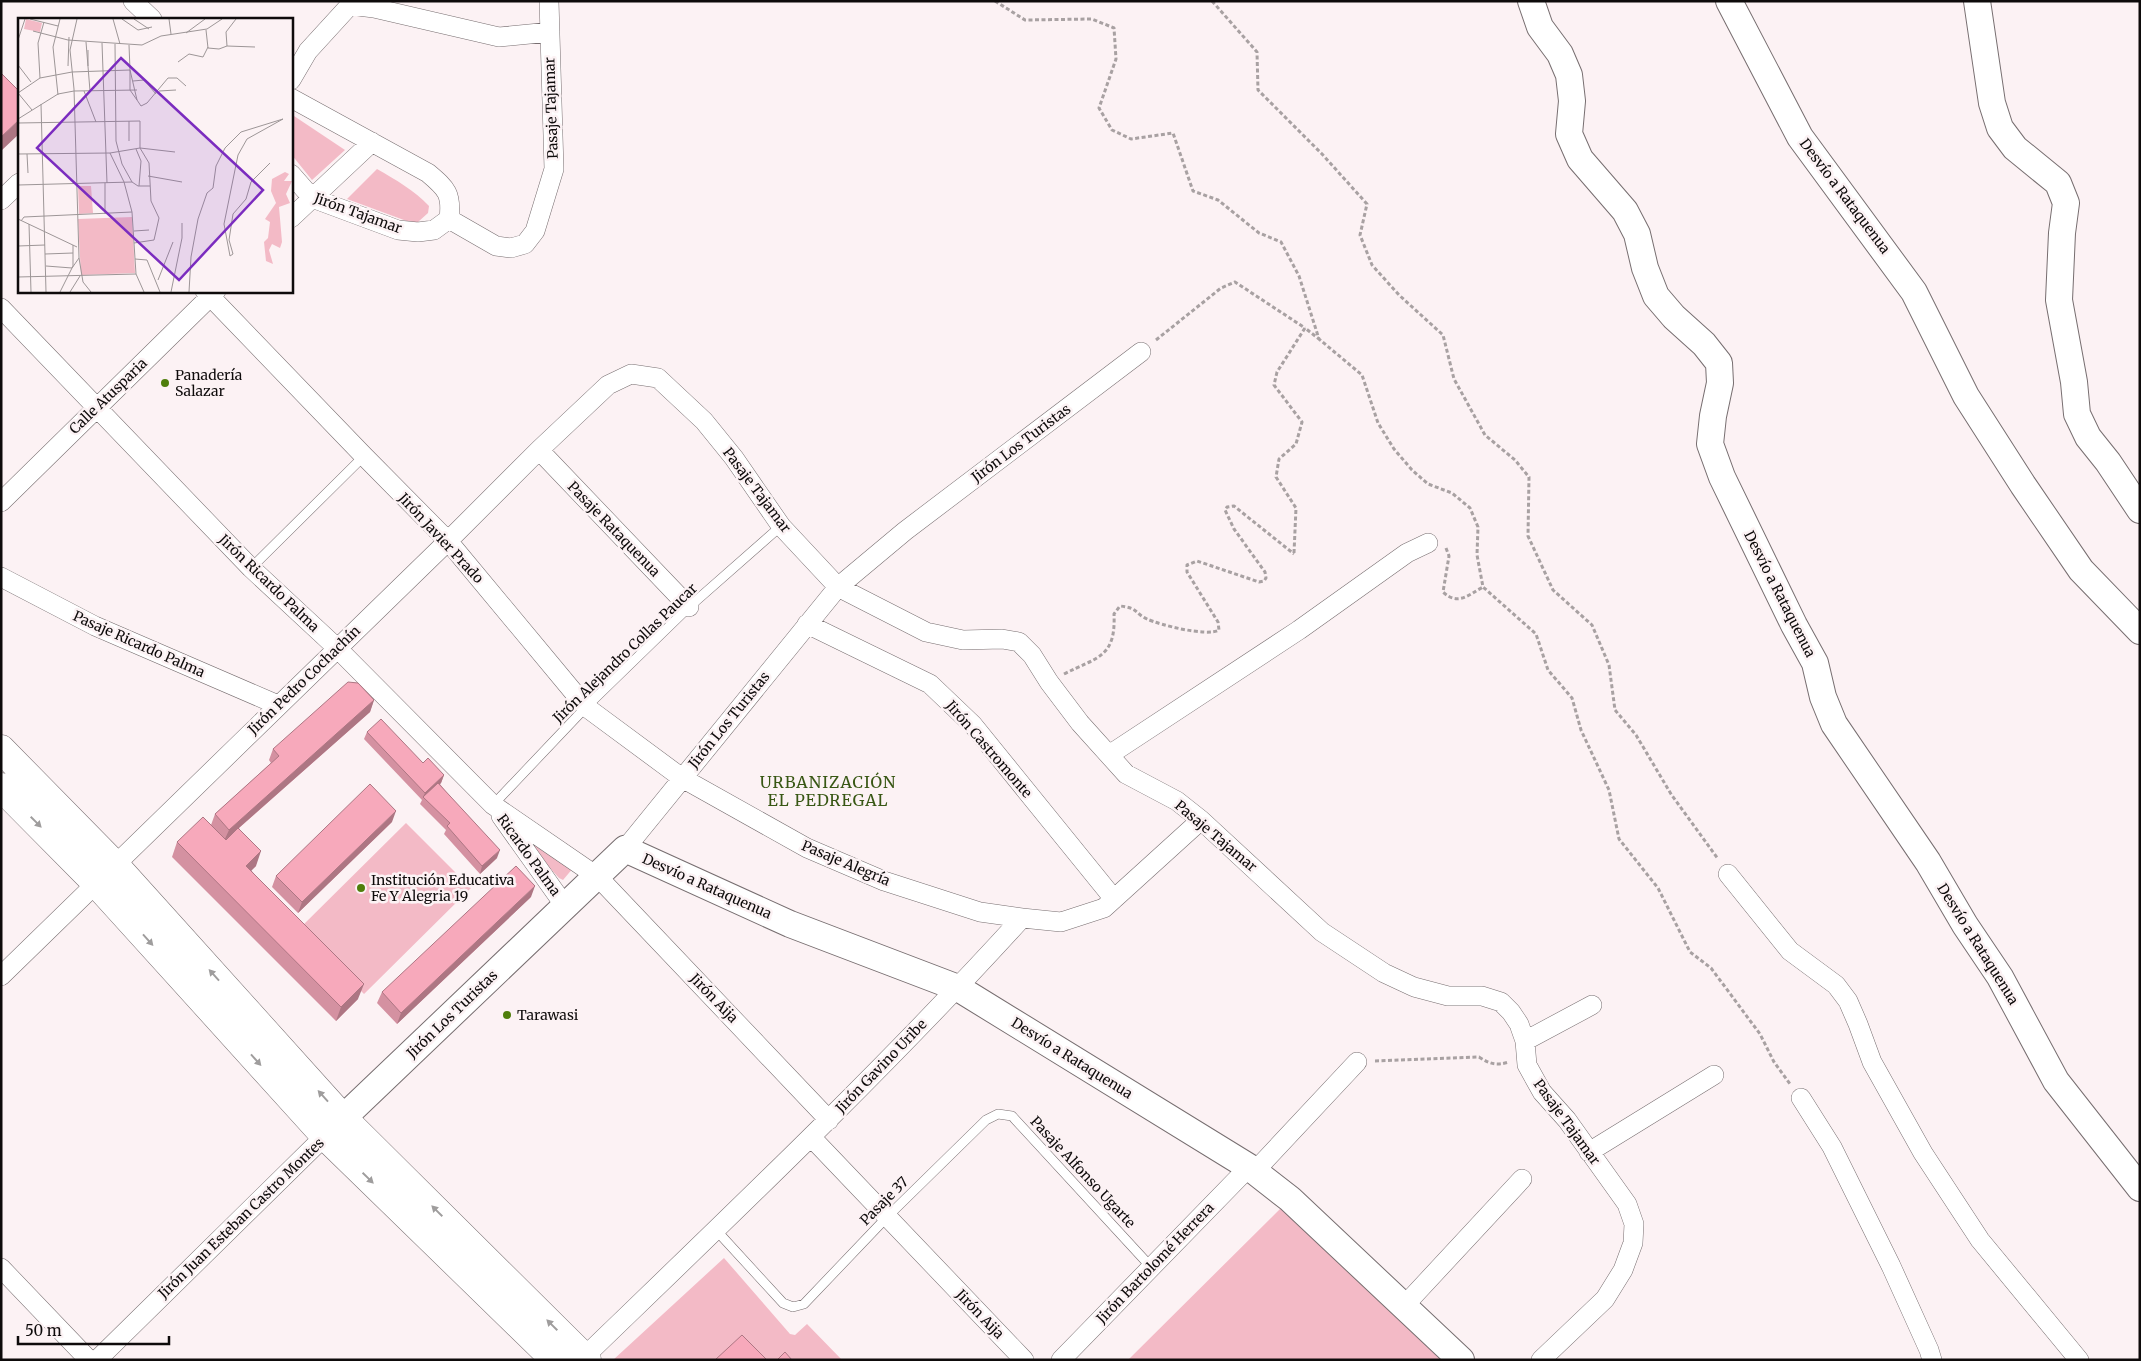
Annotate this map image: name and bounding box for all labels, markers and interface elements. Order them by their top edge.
inset map [18,18,292,292]
street label: Pasaje Tajamar [540,57,562,159]
street label: Desvío a Rataquenua [1796,135,1895,258]
street label: Jirón Tajamar [311,188,404,237]
street label: Calle Atusparia [65,354,151,438]
place label: Panadería Salazar [175,366,243,400]
marker: Panadería Salazar [159,377,171,389]
street label: Jirón Los Turistas [967,400,1074,487]
street label: Pasaje Tajamar [719,444,795,536]
street label: Pasaje Rataquenua [564,478,664,581]
street label: Jirón Javier Prado [394,488,487,587]
street label: Desvío a Rataquenua [1740,528,1820,661]
street label: Jirón Ricardo Palma [214,530,323,636]
street label: Jirón Alejandro Collas Paucar [548,579,701,727]
street label: Pasaje Ricardo Palma [70,607,208,681]
street label: Jirón Pedro Cochachín [243,622,364,739]
street label: Jirón Los Turistas [684,668,774,773]
street label: Jirón Castromonte [941,696,1036,801]
district label: URBANIZACIÓN EL PEDREGAL [760,772,896,810]
street label: Pasaje Tajamar [1171,796,1261,876]
street label: Ricardo Palma [493,811,565,900]
one-way arrow [29,816,41,828]
street label: Pasaje Alegría [799,836,893,890]
street label: Desvío a Rataquenua [640,849,775,923]
place label: Institución Educativa Fe Y Alegria 19 [371,871,515,905]
street label: Desvío a Rataquenua [1933,880,2023,1008]
marker: Institución Educativa Fe Y Alegria 19 [355,882,367,894]
one-way arrow [142,933,153,946]
street label: Jirón Los Turistas [402,966,501,1063]
one-way arrow [208,969,220,981]
street label: Jirón Aija [685,969,742,1027]
place label: Tarawasi [517,1006,579,1024]
marker: Tarawasi [501,1009,513,1021]
street label: Desvío a Rataquenua [1008,1013,1136,1103]
street label: Jirón Gavino Uribe [831,1015,930,1117]
one-way arrow [250,1054,262,1066]
street label: Pasaje Tajamar [1530,1075,1604,1169]
one-way arrow [317,1089,328,1102]
street label: Pasaje Alfonso Ugarte [1027,1113,1139,1231]
street label: Jirón Juan Esteban Castro Montes [154,1134,328,1303]
one-way arrow [362,1172,374,1184]
street label: Pasaje 37 [856,1173,912,1229]
street label: Jirón Bartolomé Herrera [1092,1198,1218,1328]
one-way arrow [431,1205,443,1217]
street label: Jirón Aija [951,1285,1008,1343]
scale bar [18,1314,169,1346]
one-way arrow [547,1320,559,1332]
text: 50 m [25,1321,62,1340]

